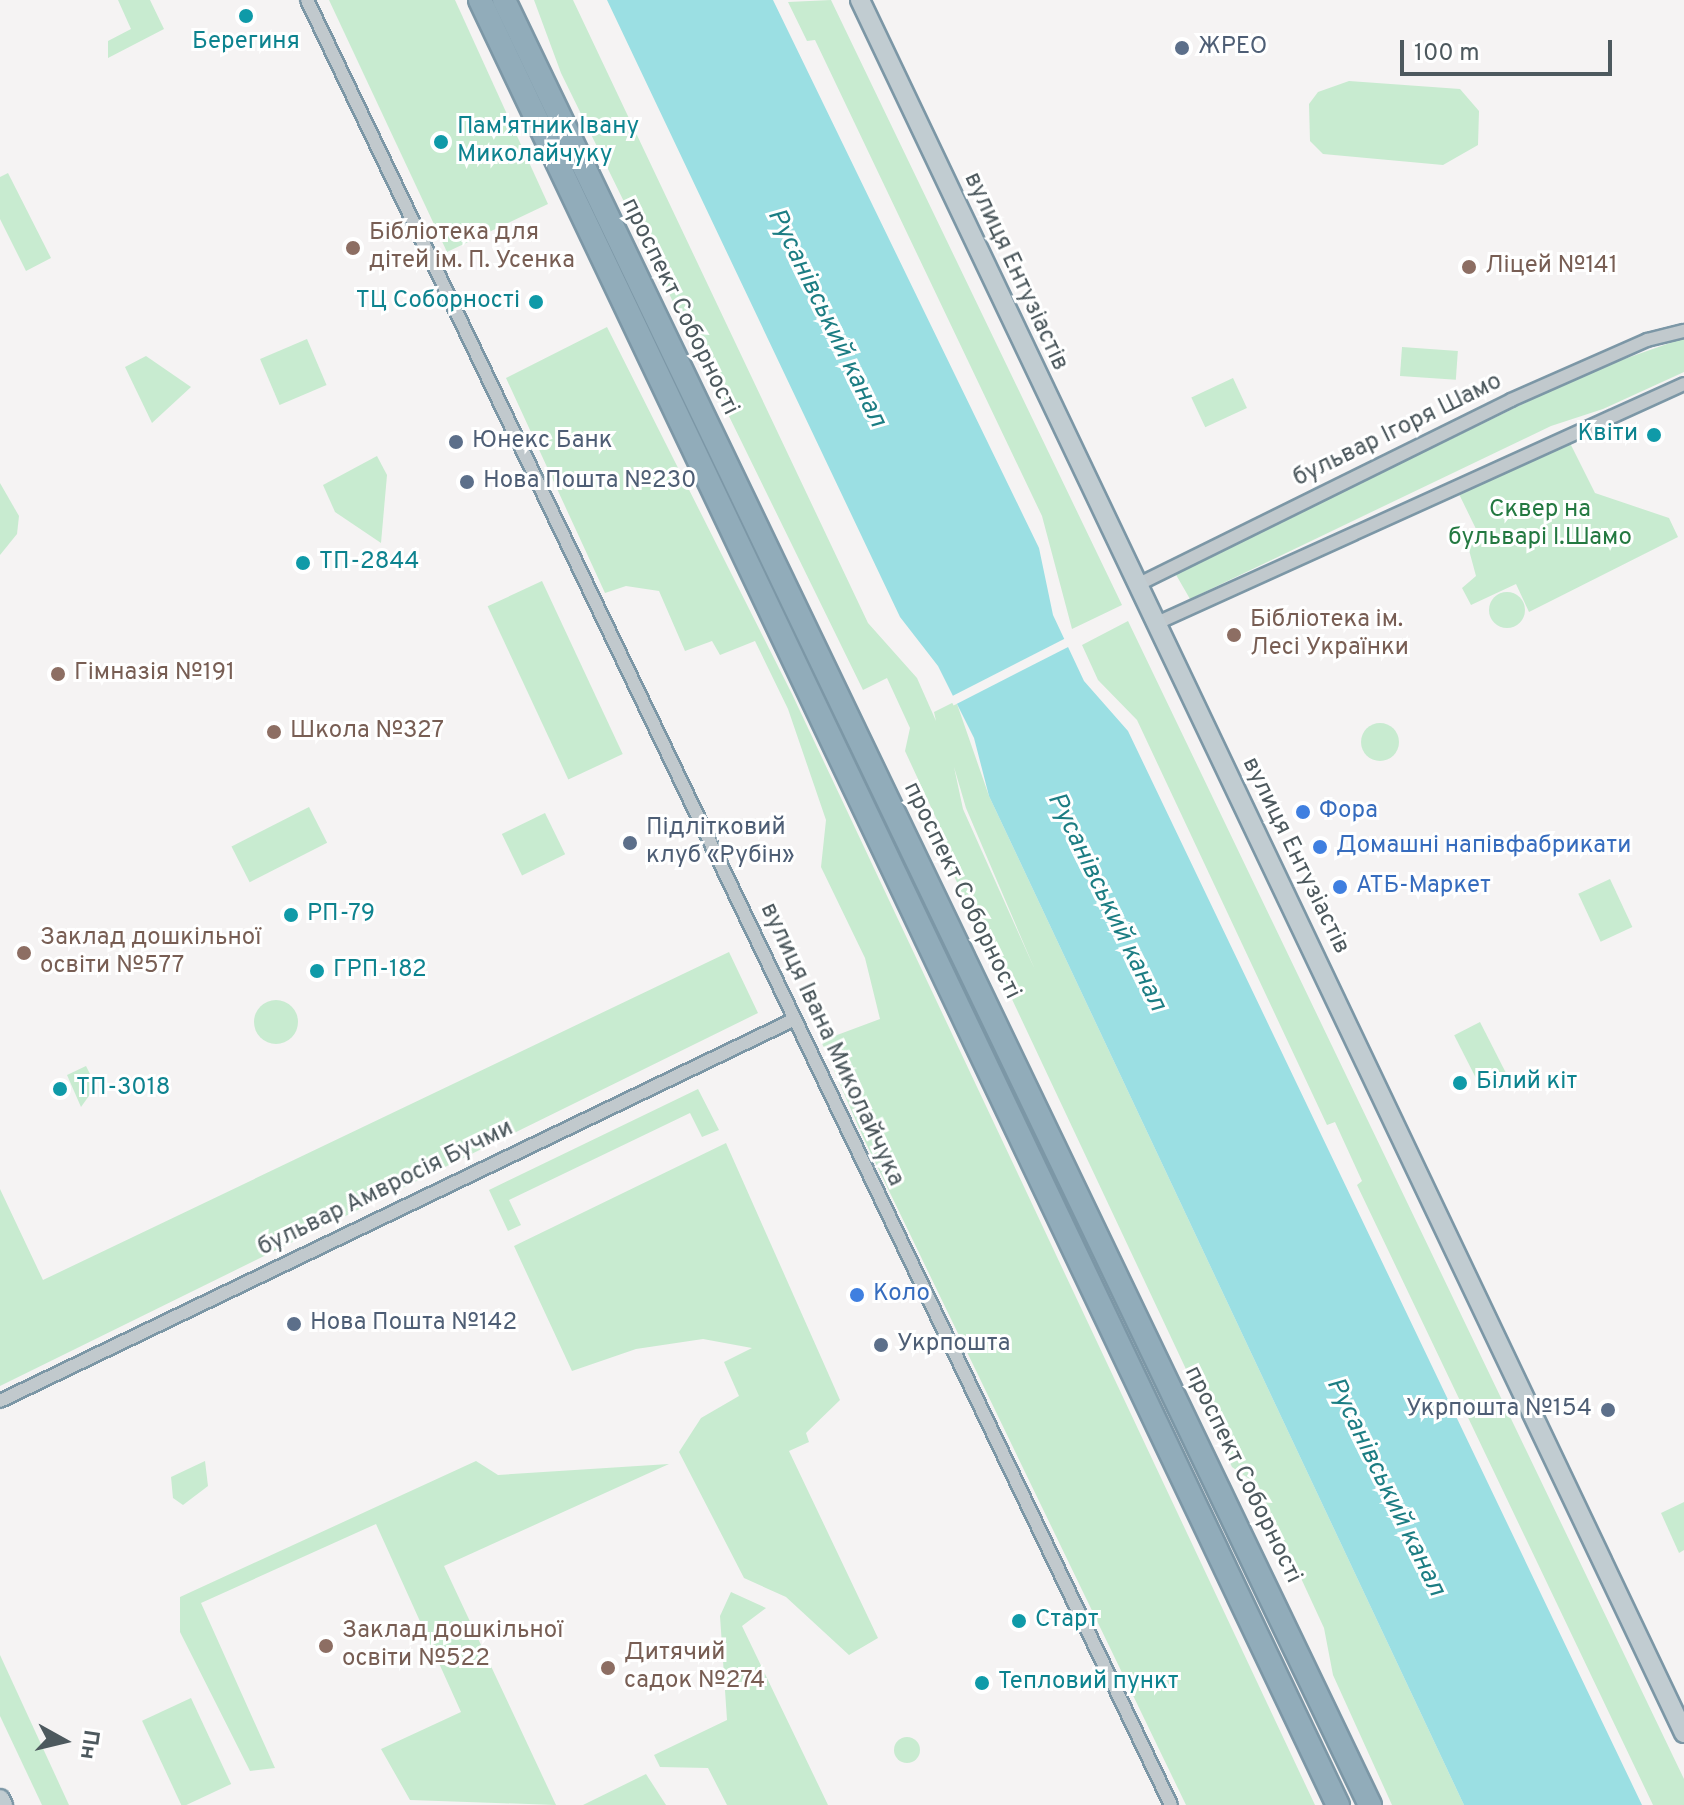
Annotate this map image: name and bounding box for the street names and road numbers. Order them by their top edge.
street label: вулиця Ентузіастів [956,168,1074,376]
street label: проспект Соборності [614,194,744,420]
street label: бульвар Ігоря Шамо [1289,368,1507,494]
street label: вулиця Ентузіастів [1235,753,1355,959]
street label: проспект Соборності [896,778,1026,1004]
street label: вулиця Івана Миколайчука [753,899,909,1191]
street label: бульвар Амвросія Бучми [253,1114,519,1264]
street label: проспект Соборності [1177,1362,1307,1588]

